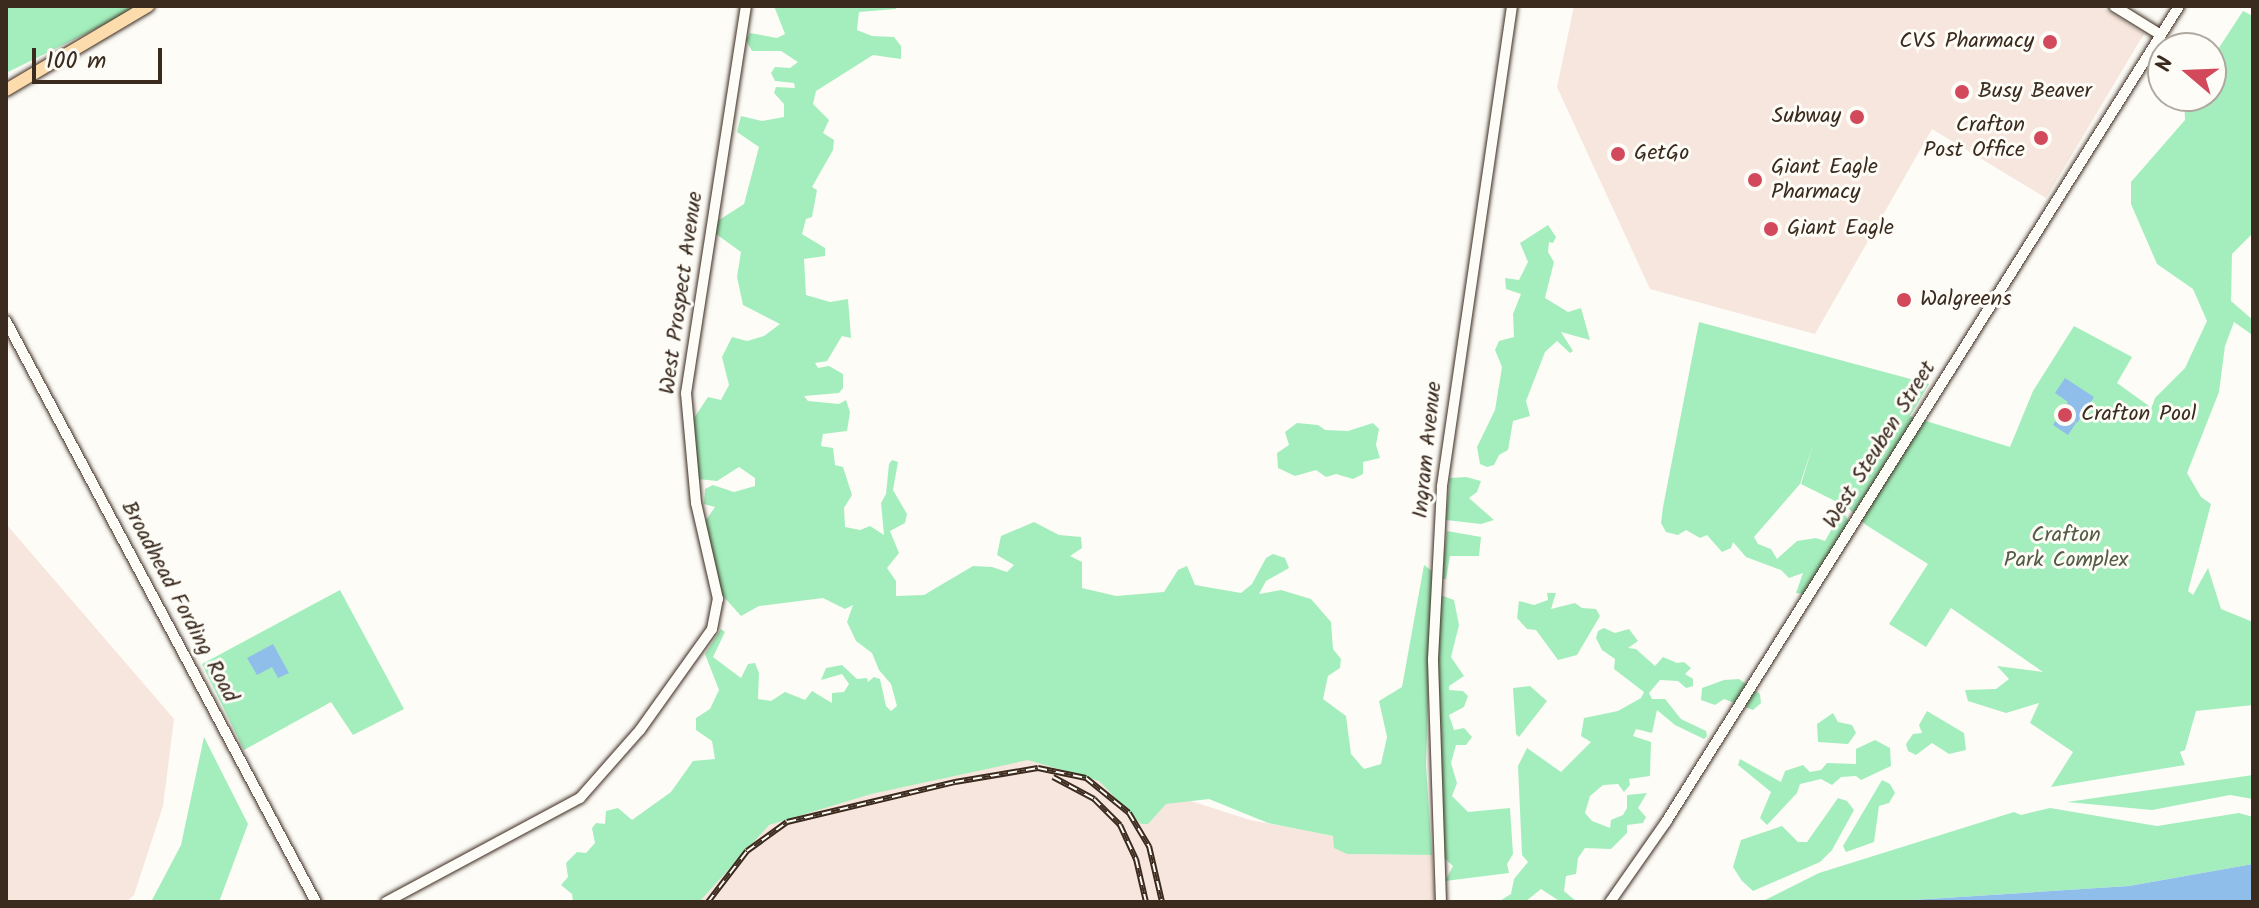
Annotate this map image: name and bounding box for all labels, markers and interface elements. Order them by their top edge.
place label: CVS Pharmacy [1899,29,2034,55]
scale bar [36,32,166,82]
north arrow [2147,32,2227,112]
marker: CVS Pharmacy [2041,33,2059,51]
text: 100 m [46,42,106,81]
text: N [2147,52,2185,77]
place label: Busy Beaver [1978,79,2092,105]
marker: Busy Beaver [1953,83,1971,101]
place label: Subway [1772,104,1841,130]
marker: Subway [1848,108,1866,126]
place label: Crafton Post Office [1923,112,2025,164]
marker: Crafton Post Office [2032,129,2050,147]
place label: GetGo [1634,141,1689,167]
marker: GetGo [1609,145,1627,163]
place label: Giant Eagle Pharmacy [1771,154,1878,206]
marker: Giant Eagle Pharmacy [1746,171,1764,189]
street label: West Prospect Avenue [655,190,709,396]
place label: Giant Eagle [1787,216,1894,242]
marker: Giant Eagle [1762,220,1780,238]
place label: Walgreens [1920,287,2012,313]
marker: Walgreens [1895,291,1913,309]
street label: West Steuben Street [1818,356,1942,534]
street label: Ingram Avenue [1408,380,1448,520]
place label: Crafton Pool [2081,402,2196,428]
marker: Crafton Pool [2056,406,2074,424]
street label: Broadhead Fording Road [115,497,243,707]
park label: Crafton Park Complex [2004,522,2128,574]

